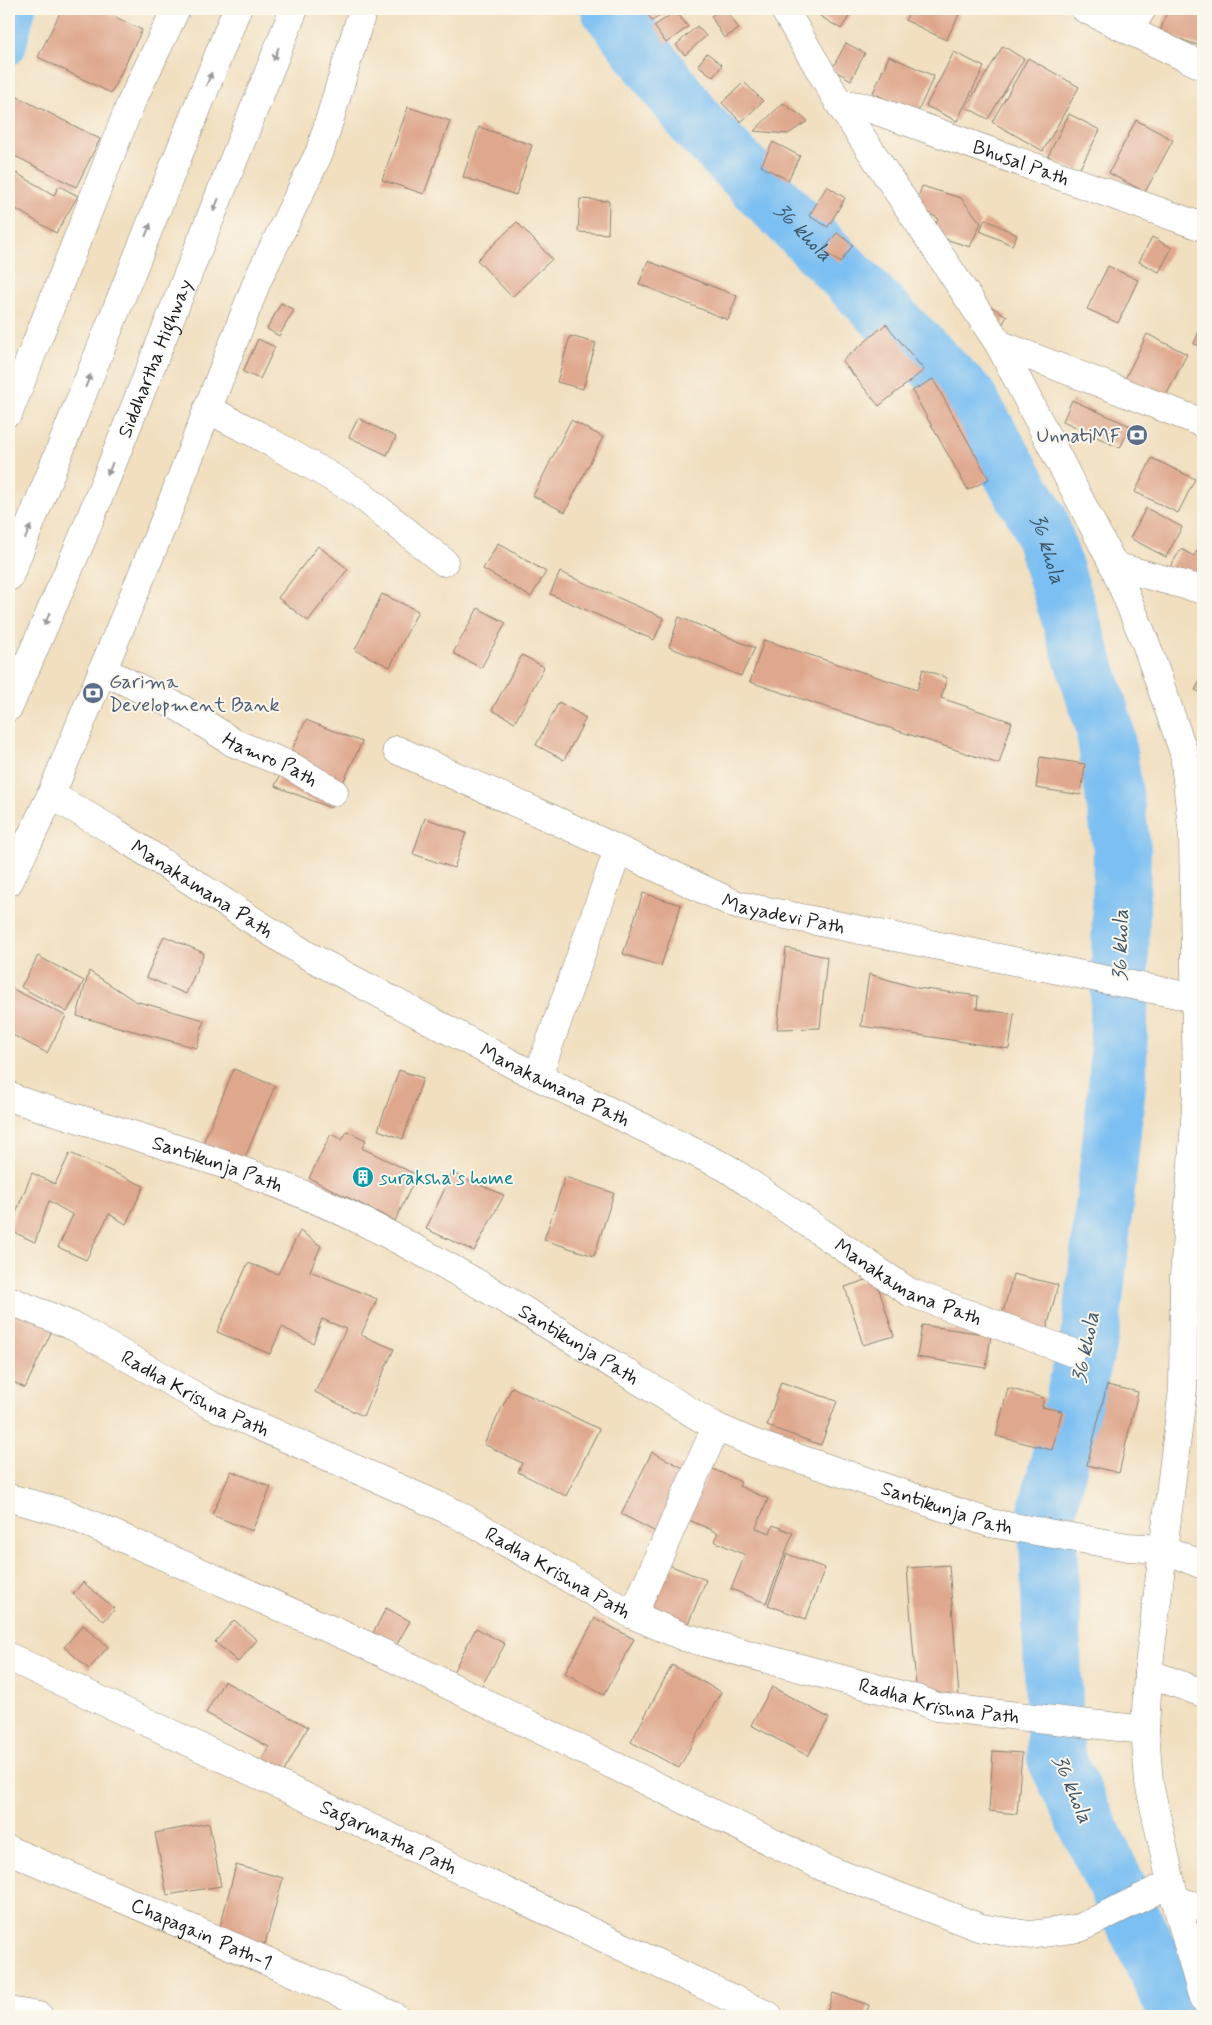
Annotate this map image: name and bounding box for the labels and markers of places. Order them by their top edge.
place label: UnnatiMF [1037,423,1121,450]
bank icon: UnnatiMF [1125,423,1149,447]
place label: Garima Development Bank [109,669,280,719]
bank icon: Garima Development Bank [81,681,105,705]
building icon: suraksha's home [351,1165,375,1189]
place label: suraksha's home [379,1165,514,1192]

